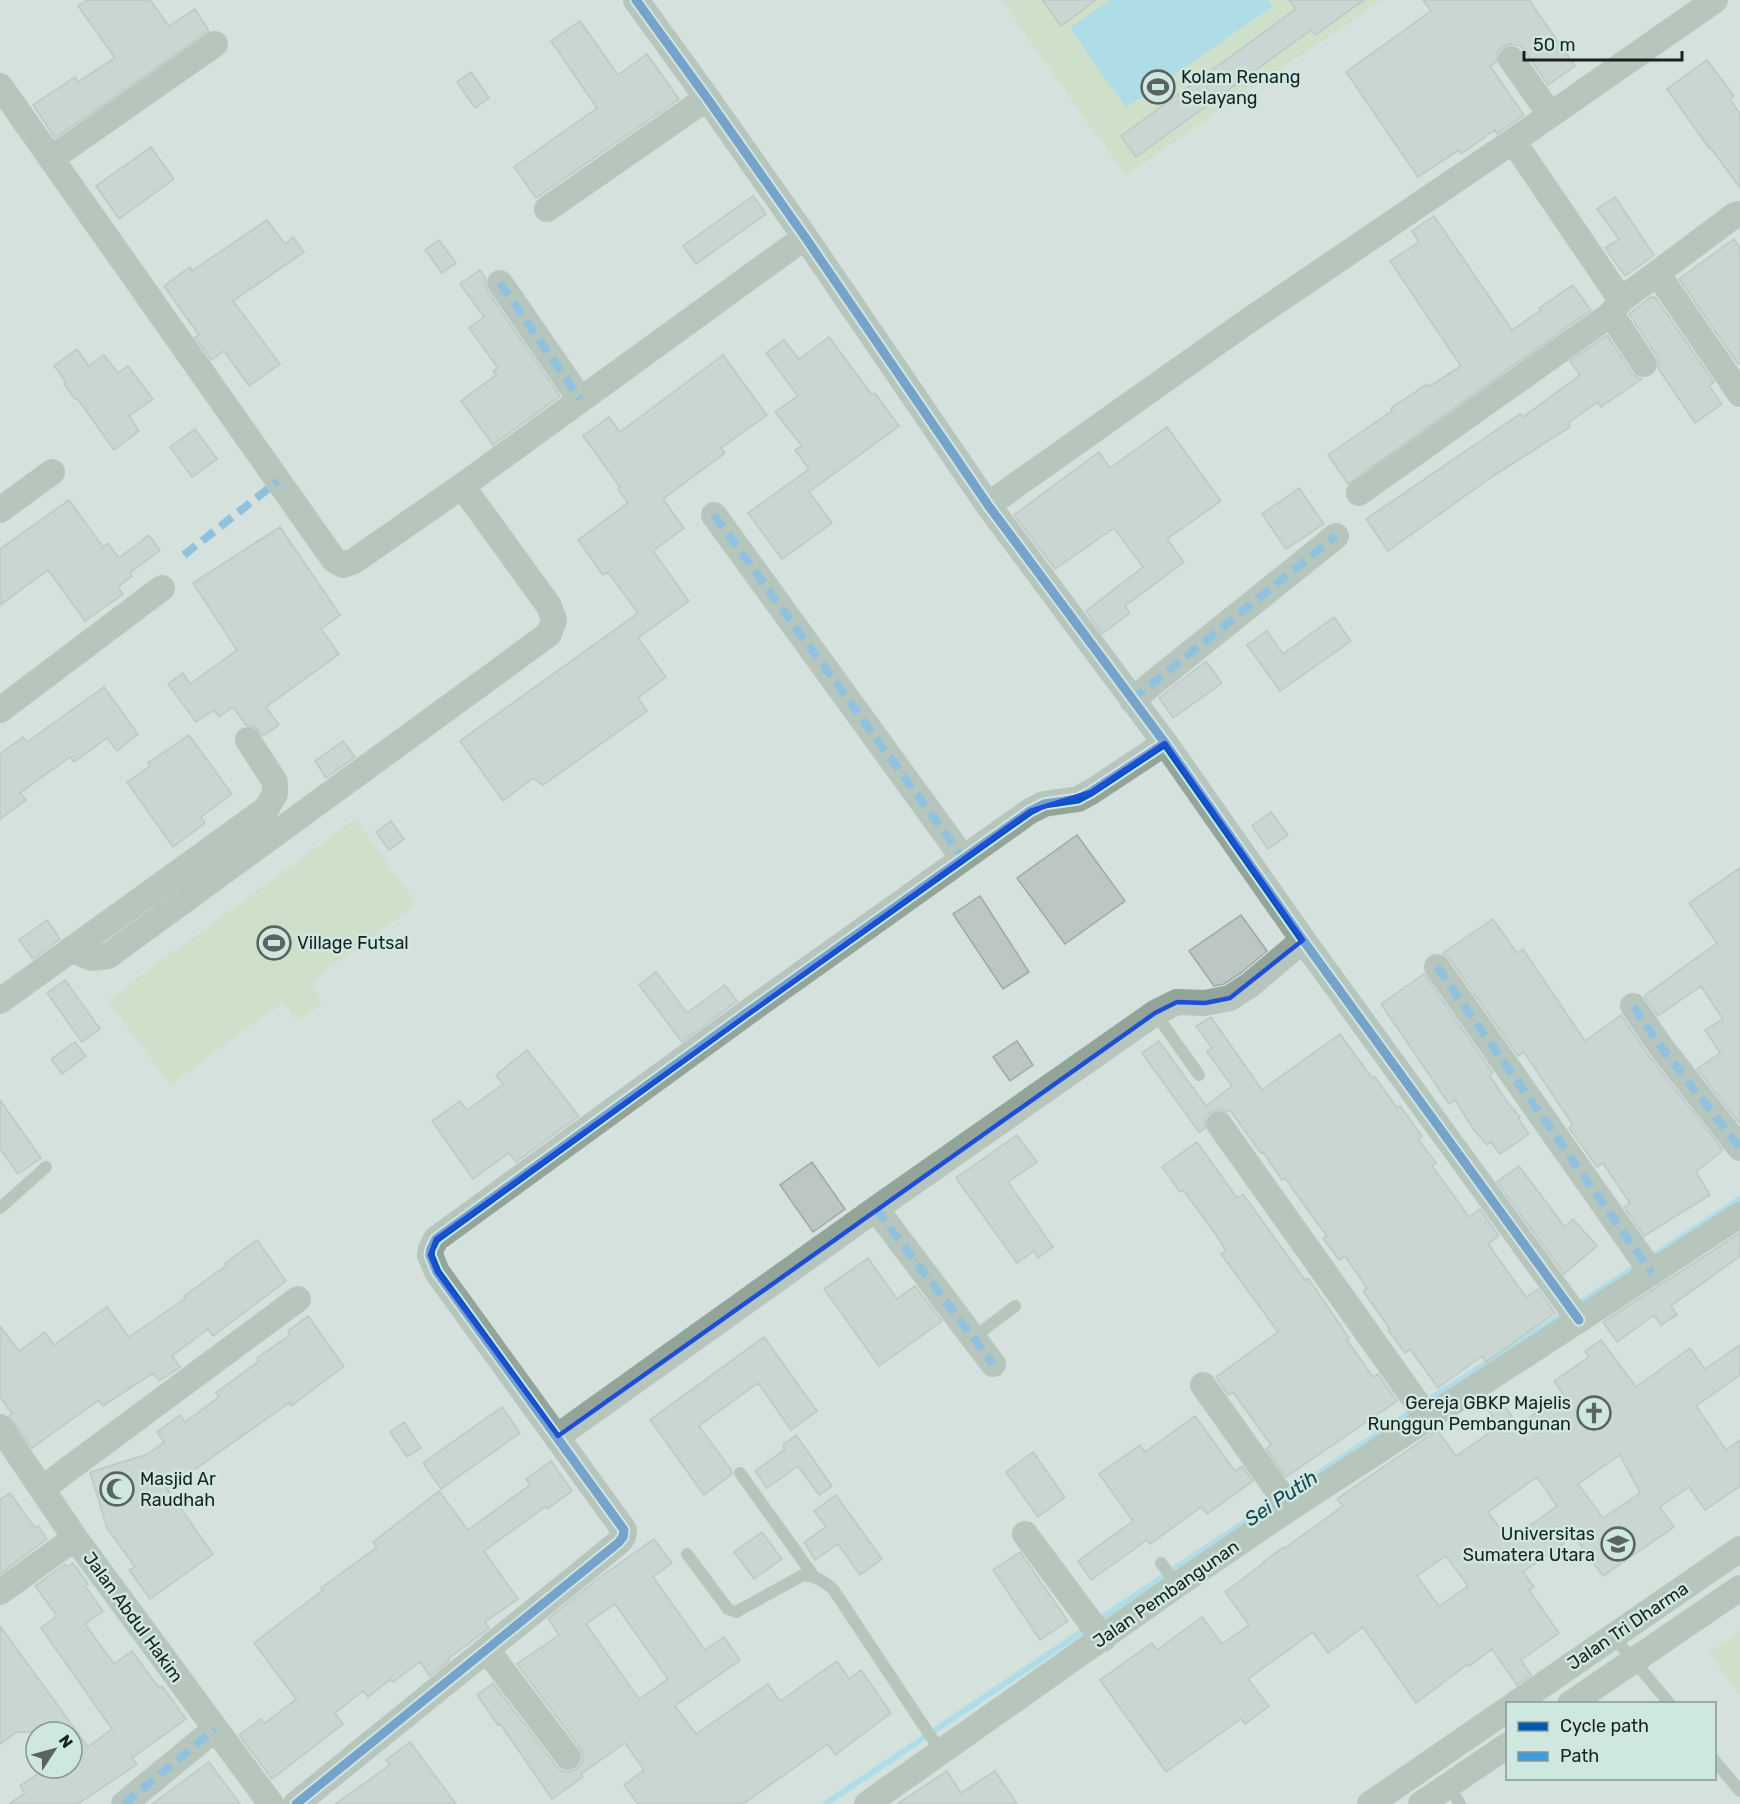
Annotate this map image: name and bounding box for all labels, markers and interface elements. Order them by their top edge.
scale bar [1524,24,1682,62]
text: 50 m [1533,34,1576,56]
place label: Kolam Renang Selayang [1181,66,1301,109]
sports icon: Kolam Renang Selayang [1140,69,1176,105]
sports icon: Village Futsal [256,925,292,961]
place label: Village Futsal [297,932,409,954]
place label: Gereja GBKP Majelis Runggun Pembangunan [1367,1392,1571,1435]
church icon: Gereja GBKP Majelis Runggun Pembangunan [1576,1395,1612,1431]
water label: Sei Putih [1240,1465,1322,1531]
place label: Masjid Ar Raudhah [140,1468,216,1511]
mosque icon: Masjid Ar Raudhah [99,1471,135,1507]
place label: Universitas Sumatera Utara [1463,1523,1595,1566]
school or university icon: Universitas Sumatera Utara [1600,1526,1636,1562]
street label: Jalan Pembangunan [1089,1535,1243,1653]
street label: Jalan Abdul Hakim [78,1547,188,1687]
street label: Jalan Tri Dharma [1563,1577,1693,1675]
legend [1506,1702,1716,1780]
text: Cycle path [1560,1715,1649,1737]
north arrow [24,1720,84,1780]
text: N [55,1731,77,1752]
text: Path [1560,1745,1599,1767]

